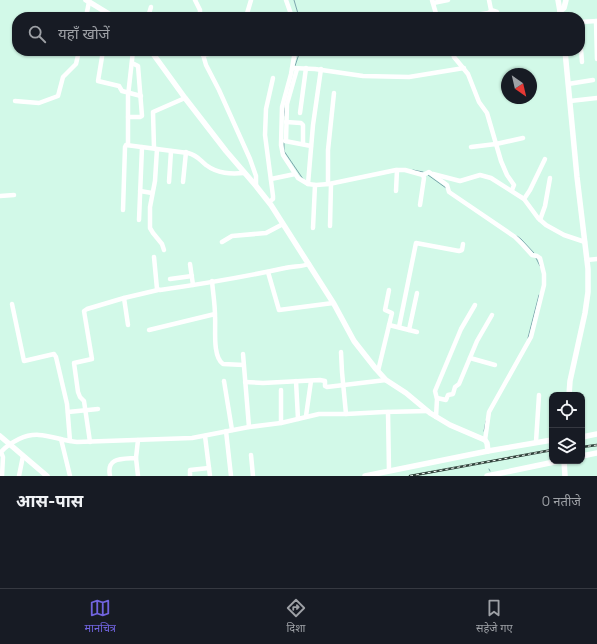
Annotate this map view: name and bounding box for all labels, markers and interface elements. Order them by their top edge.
search box [12,12,585,56]
icon: search [26,23,48,45]
text: यहाँ खोजें [58,24,110,43]
north arrow [501,68,537,104]
map controls [549,392,585,464]
button: locate [549,392,585,428]
button: layers [549,428,585,464]
text: आस-पास [16,490,83,512]
text: 0 नतीजे [542,493,581,510]
tab: मानचित्र [85,597,116,636]
tab: दिशा [285,597,307,636]
tab: सहेजे गए [476,597,513,636]

